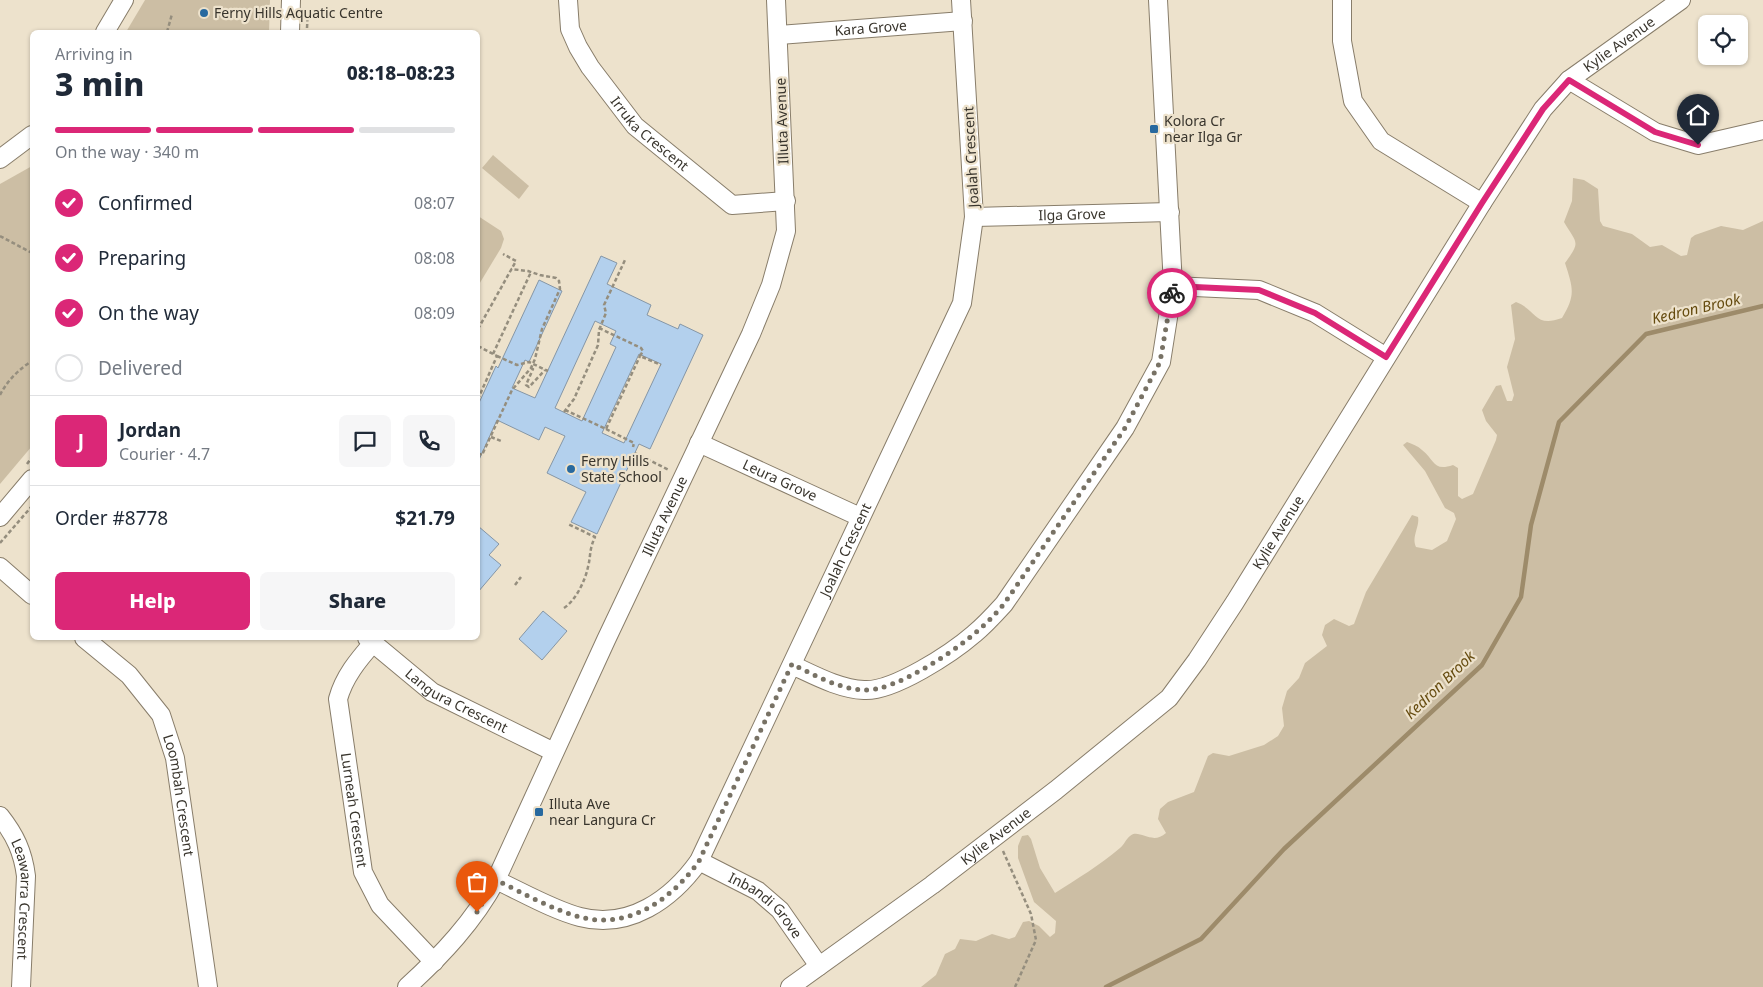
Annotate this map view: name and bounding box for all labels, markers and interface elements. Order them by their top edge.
place label: Ferny Hills Aquatic Centre [214,3,383,22]
marker: Ferny Hills Aquatic Centre [198,7,210,19]
street label: Kylie Avenue [1579,12,1658,76]
street label: Kara Grove [834,15,908,40]
map controls [1698,15,1748,65]
button: locate [1698,15,1748,65]
text: Arriving in [55,43,133,65]
text: 08:18–08:23 [347,60,455,86]
text: 3 min [55,62,144,105]
street label: Illuta Avenue [770,77,793,164]
street label: Irruka Crescent [607,92,693,175]
pin [1677,94,1719,145]
icon: home [1684,101,1712,129]
street label: Joalah Crescent [958,106,983,210]
place label: Kolora Cr near Ilga Gr [1164,111,1242,146]
marker: Kolora Cr near Ilga Gr [1148,123,1160,135]
text: On the way · 340 m [55,141,199,163]
icon: check [55,189,83,217]
text: Confirmed [98,190,193,216]
text: 08:07 [414,192,455,214]
street label: Ilga Grove [1038,204,1106,224]
icon: check [55,244,83,272]
text: Preparing [98,245,186,271]
text: 08:08 [414,247,455,269]
courier [1147,268,1197,318]
icon: bike [1158,279,1186,307]
water label: Kedron Brook [1650,288,1743,328]
icon: check [55,299,83,327]
text: On the way [98,300,199,326]
text: 08:09 [414,302,455,324]
text: Delivered [98,355,183,381]
button: chat [339,415,391,467]
button: phone [403,415,455,467]
text: Jordan [119,417,181,443]
text: J [78,428,84,454]
text: Courier · 4.7 [119,443,210,465]
place label: Ferny Hills State School [581,451,662,486]
street label: Leura Grove [740,454,820,505]
marker: Ferny Hills State School [565,463,577,475]
street label: Illuta Avenue [637,473,691,559]
street label: Kylie Avenue [1247,492,1308,573]
street label: Joalah Crescent [814,500,875,601]
text: Order #8778 [55,505,168,531]
text: $21.79 [395,505,455,531]
button: Help [55,572,250,630]
button: Share [260,572,455,630]
water label: Kedron Brook [1400,645,1479,723]
street label: Langura Crescent [401,664,511,737]
street label: Loombah Crescent [159,732,199,857]
street label: Lurneah Crescent [337,751,372,869]
place label: Illuta Ave near Langura Cr [549,794,656,829]
street label: Kylie Avenue [956,803,1034,869]
marker: Illuta Ave near Langura Cr [533,806,545,818]
street label: Leawarra Crescent [7,835,36,960]
pin [456,861,498,912]
icon: bag [463,868,491,896]
street label: Inbandi Grove [725,868,807,942]

